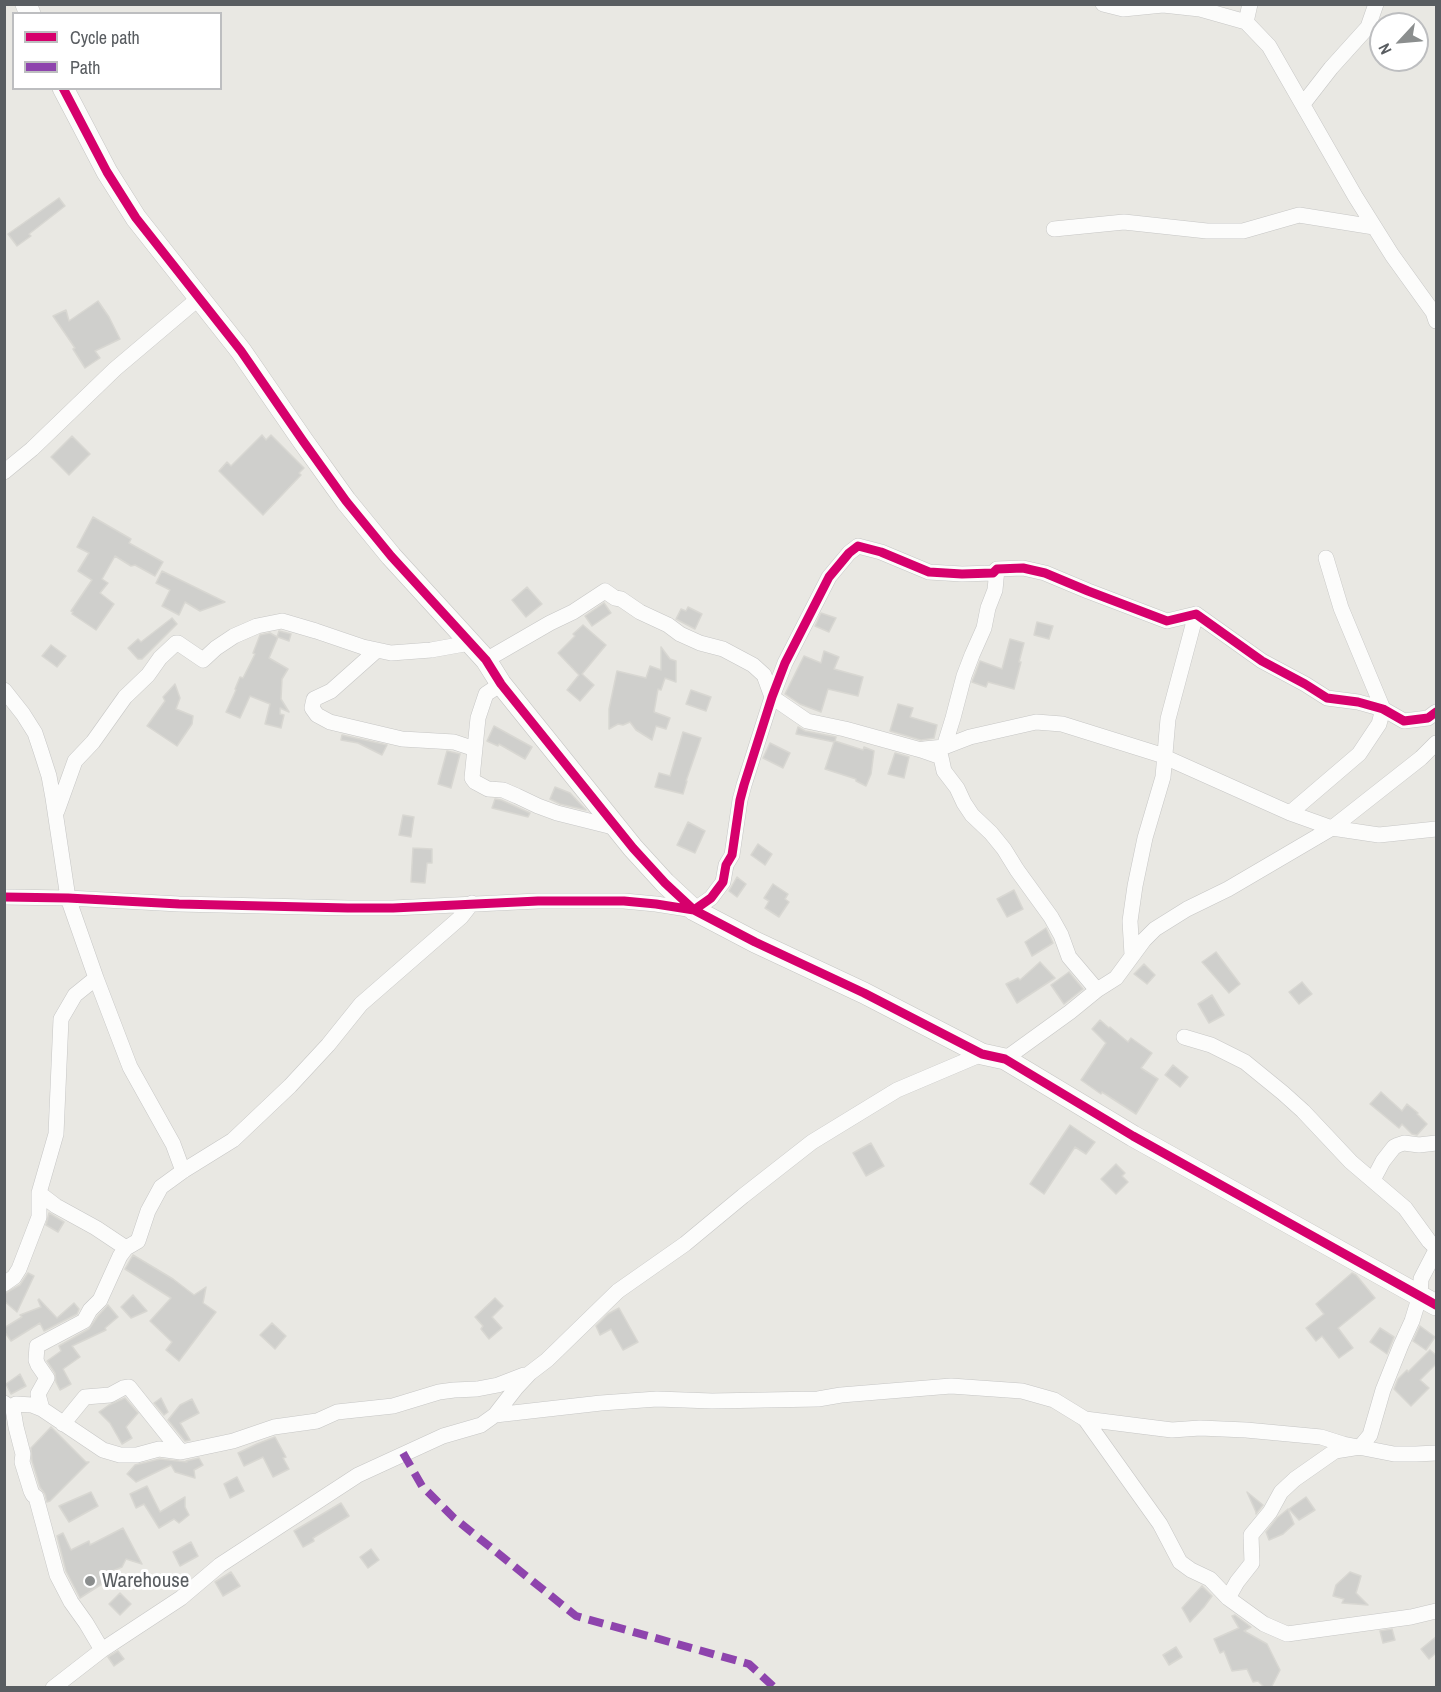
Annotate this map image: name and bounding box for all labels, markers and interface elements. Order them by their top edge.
legend [12,12,222,90]
north arrow [1369,12,1429,72]
text: Cycle path [70,25,140,50]
text: N [1373,40,1397,58]
text: Path [70,55,100,80]
place label: Warehouse [102,1568,189,1594]
marker: Warehouse [83,1574,97,1588]

